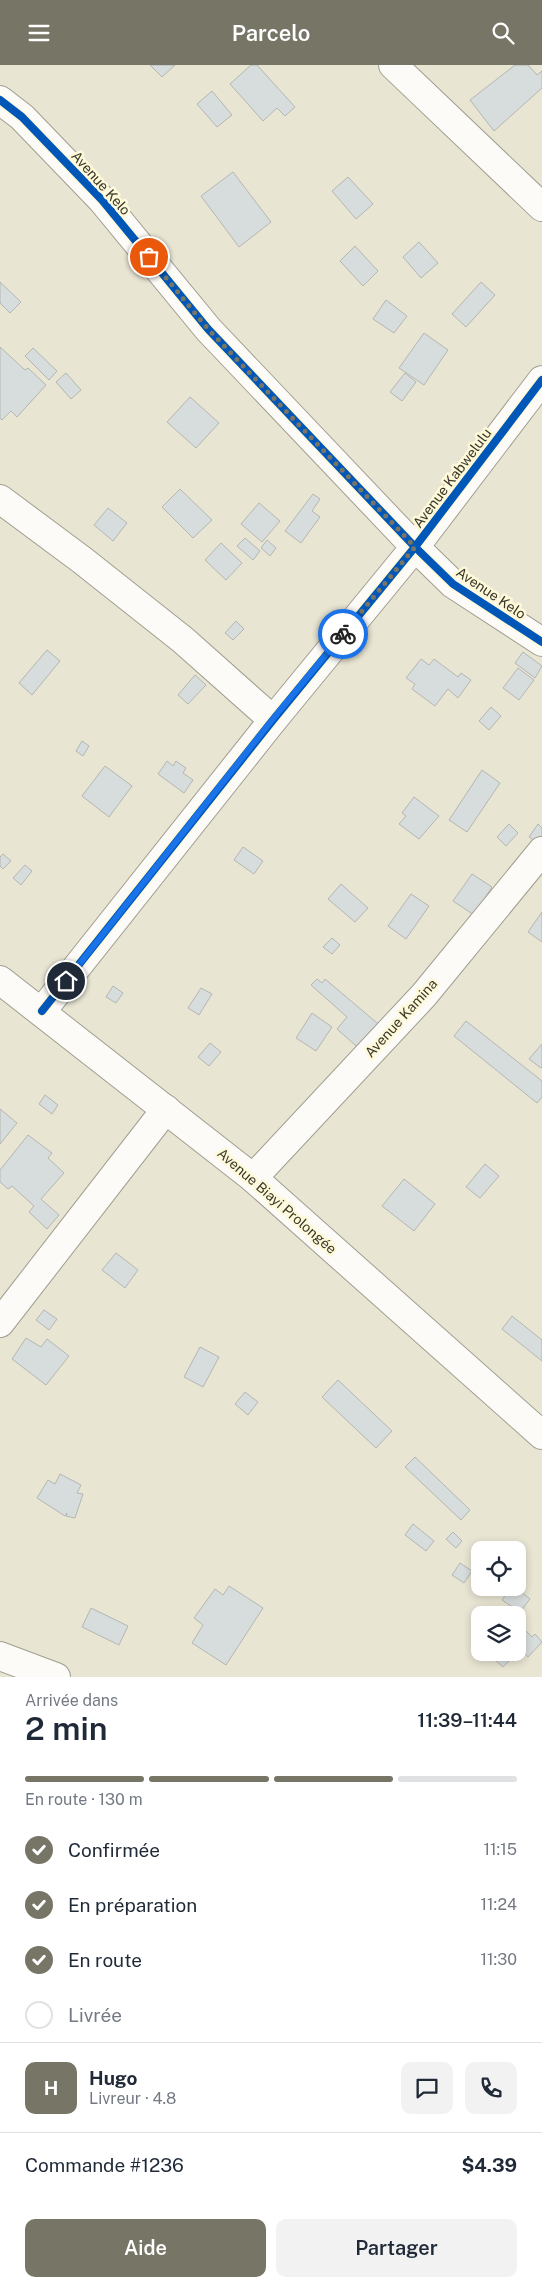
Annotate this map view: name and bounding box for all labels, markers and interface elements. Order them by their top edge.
icon: menu [25,19,53,47]
icon: search [489,19,517,47]
text: Parcelo [232,20,310,46]
street label: Avenue Kelo [68,148,134,218]
pin [128,236,170,278]
icon: bag [135,243,163,271]
street label: Avenue Kabwelulu [410,425,494,531]
street label: Avenue Kelo [453,564,529,622]
courier [318,609,368,659]
icon: bike [329,620,357,648]
pin [45,960,87,1002]
icon: home [52,967,80,995]
street label: Avenue Kamina [362,975,440,1061]
street label: Avenue Biayi Prolongée [214,1145,340,1257]
map controls [471,1541,526,1661]
button: locate [471,1541,526,1596]
button: layers [471,1606,526,1661]
text: Arrivée dans [25,1691,118,1710]
text: 11:39–11:44 [417,1709,517,1731]
text: 2 min [25,1710,108,1747]
text: En route · 130 m [25,1790,143,1809]
icon: check [25,1836,53,1864]
text: Confirmée [68,1839,160,1861]
text: 11:15 [484,1840,517,1859]
icon: check [25,1891,53,1919]
text: En préparation [68,1894,197,1916]
text: 11:24 [480,1895,517,1914]
icon: check [25,1946,53,1974]
text: En route [68,1949,142,1971]
text: 11:30 [481,1950,517,1969]
text: Livrée [68,2004,122,2026]
button: chat [401,2062,453,2114]
button: phone [465,2062,517,2114]
text: Hugo [89,2067,138,2089]
text: H [44,2077,58,2099]
text: Livreur · 4.8 [89,2089,176,2108]
text: Commande #1236 [25,2154,184,2176]
text: $4.39 [461,2154,517,2176]
button: Aide [25,2219,266,2277]
button: Partager [276,2219,517,2277]

